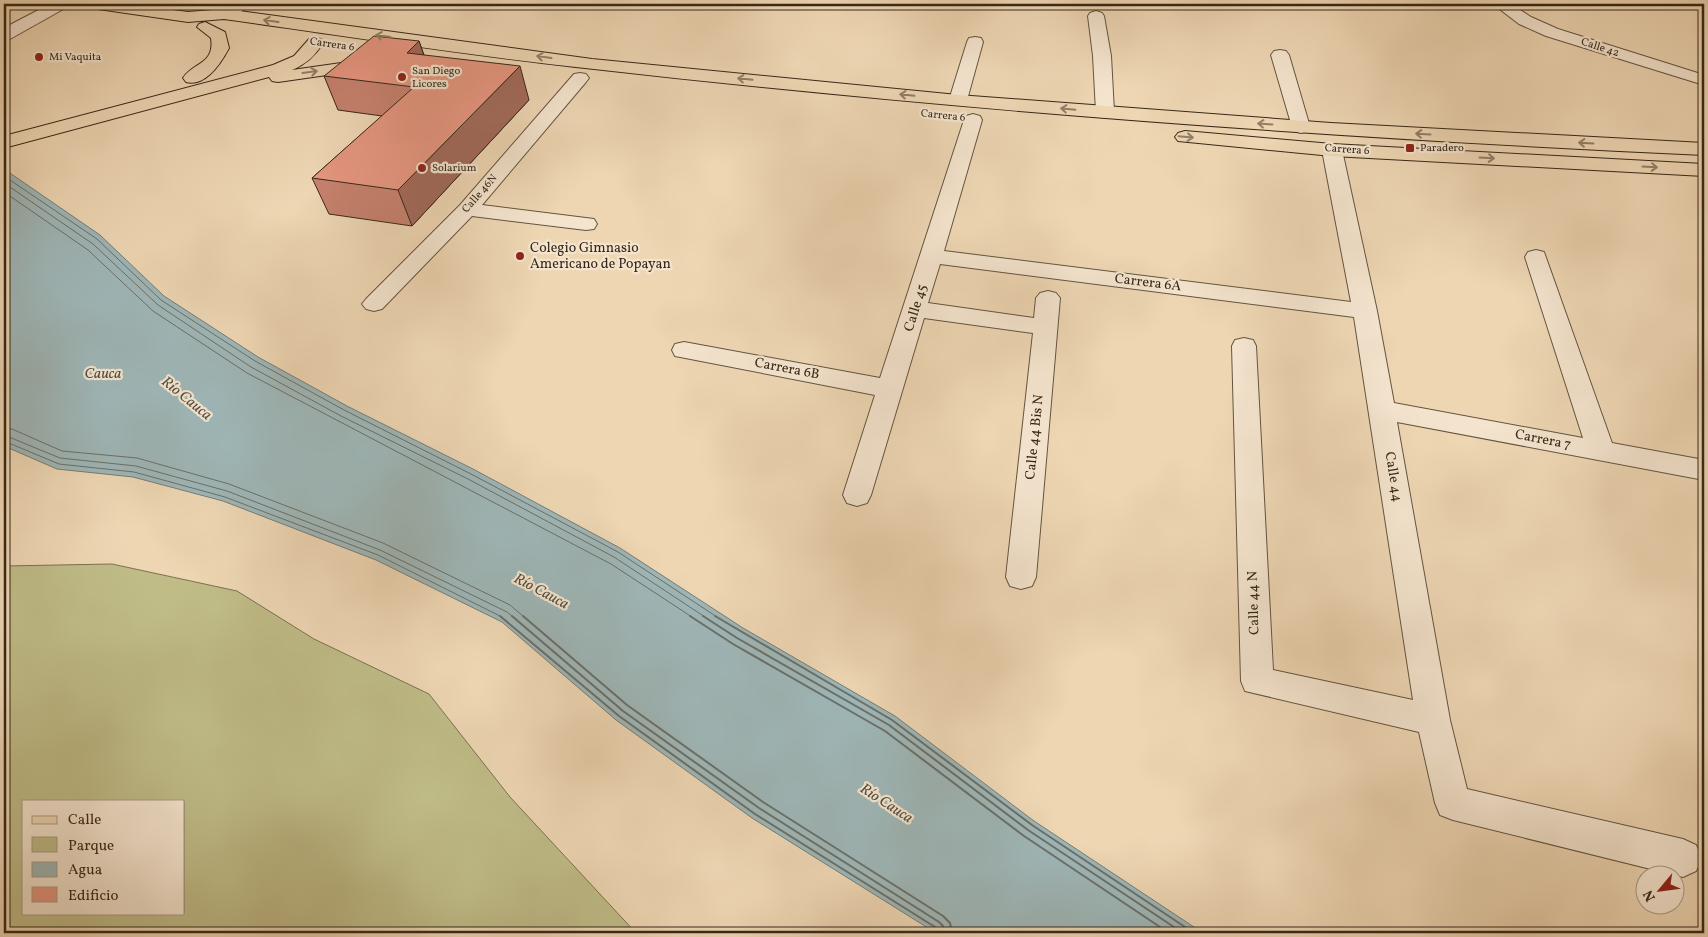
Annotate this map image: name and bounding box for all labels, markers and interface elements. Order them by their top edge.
one-way arrow [263,15,279,25]
one-way arrow [375,30,391,40]
street label: Carrera 6 [309,34,356,56]
street label: Calle 42 [1579,35,1621,61]
place label: Mi Vaquita [49,50,102,65]
marker: Mi Vaquita [33,51,45,63]
one-way arrow [536,52,552,62]
place label: San Diego Licores [412,64,460,92]
one-way arrow [302,67,318,77]
marker: San Diego Licores [396,71,408,83]
one-way arrow [737,74,753,84]
one-way arrow [899,90,915,100]
one-way arrow [1061,105,1077,114]
street label: Carrera 6 [920,106,967,126]
one-way arrow [1258,120,1274,129]
one-way arrow [1416,130,1432,139]
one-way arrow [1177,133,1193,142]
one-way arrow [1578,139,1594,148]
street label: Carrera 6 [1324,141,1370,159]
place label: Paradero [1420,141,1464,156]
marker: Paradero [1404,142,1416,154]
one-way arrow [1479,154,1495,163]
place label: Solarium [432,161,477,176]
marker: Solarium [416,162,428,174]
one-way arrow [1641,163,1657,172]
street label: Calle 46N [459,171,501,217]
place label: Colegio Gimnasio Americano de Popayan [530,239,671,274]
marker: Colegio Gimnasio Americano de Popayan [514,250,526,262]
street label: Carrera 6A [1114,269,1183,297]
street label: Calle 45 [900,282,932,334]
street label: Carrera 6B [753,353,821,385]
water label: Cauca [85,364,121,385]
water label: Río Cauca [156,372,216,426]
street label: Calle 44 Bis N [1021,393,1049,481]
street label: Carrera 7 [1513,425,1573,455]
street label: Calle 44 [1380,451,1406,503]
water label: Río Cauca [510,569,572,615]
street label: Calle 44 N [1243,571,1265,635]
water label: Río Cauca [855,779,917,829]
legend [22,800,185,914]
text: Calle [68,810,101,831]
text: Parque [68,836,114,857]
text: Agua [68,860,102,881]
north arrow [1636,864,1686,914]
text: Edificio [68,886,119,907]
text: N [1639,887,1661,905]

